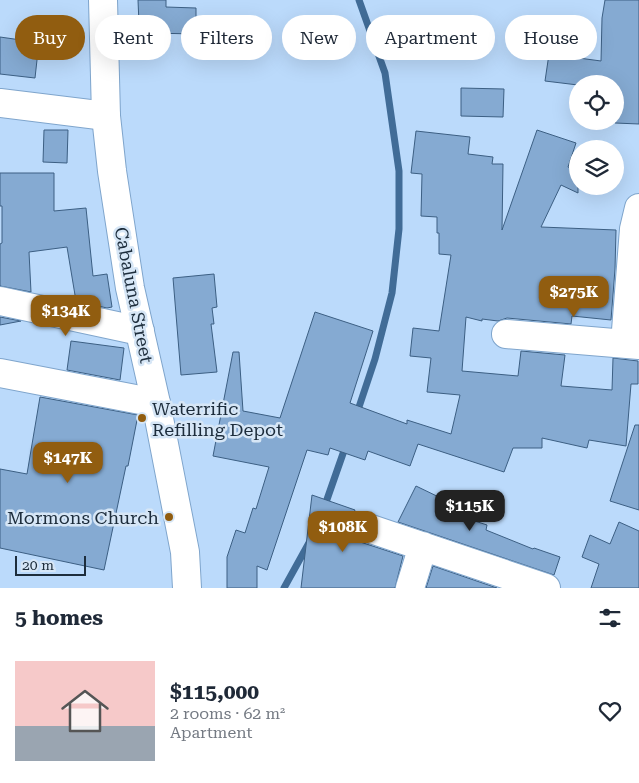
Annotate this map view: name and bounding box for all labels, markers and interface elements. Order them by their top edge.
chip: Buy [15,15,85,60]
chip: Rent [95,15,171,60]
chip: Filters [181,15,272,60]
chip: New [282,15,356,60]
chip: Apartment [366,15,495,60]
chip: House [505,15,597,60]
map controls [569,75,624,195]
button: locate [569,75,624,130]
button: layers [569,140,624,195]
street label: Cabaluna Street [111,225,158,365]
pin: $275K [539,276,609,318]
text: $275K [550,282,598,301]
pin: $134K [31,294,101,337]
text: $134K [42,301,90,320]
place label: Waterrific Refilling Depot [152,398,283,440]
marker: Waterrific Refilling Depot [136,412,148,424]
pin: $147K [33,442,103,484]
text: $147K [44,448,92,467]
pin: $115K [435,490,505,532]
text: $115K [446,496,494,515]
place label: Mormons Church [7,507,159,528]
pin: $108K [308,510,378,553]
marker: Mormons Church [163,511,175,523]
text: $108K [319,517,367,536]
scale bar [15,553,86,576]
text: 20 m [22,557,54,573]
icon: filters [596,604,624,632]
text: 5 homes [15,606,103,630]
text: $115,000 [170,680,259,704]
icon: home [55,681,115,741]
icon: heart [596,697,624,725]
text: 2 rooms · 62 m² [170,704,285,723]
text: Apartment [170,723,253,742]

